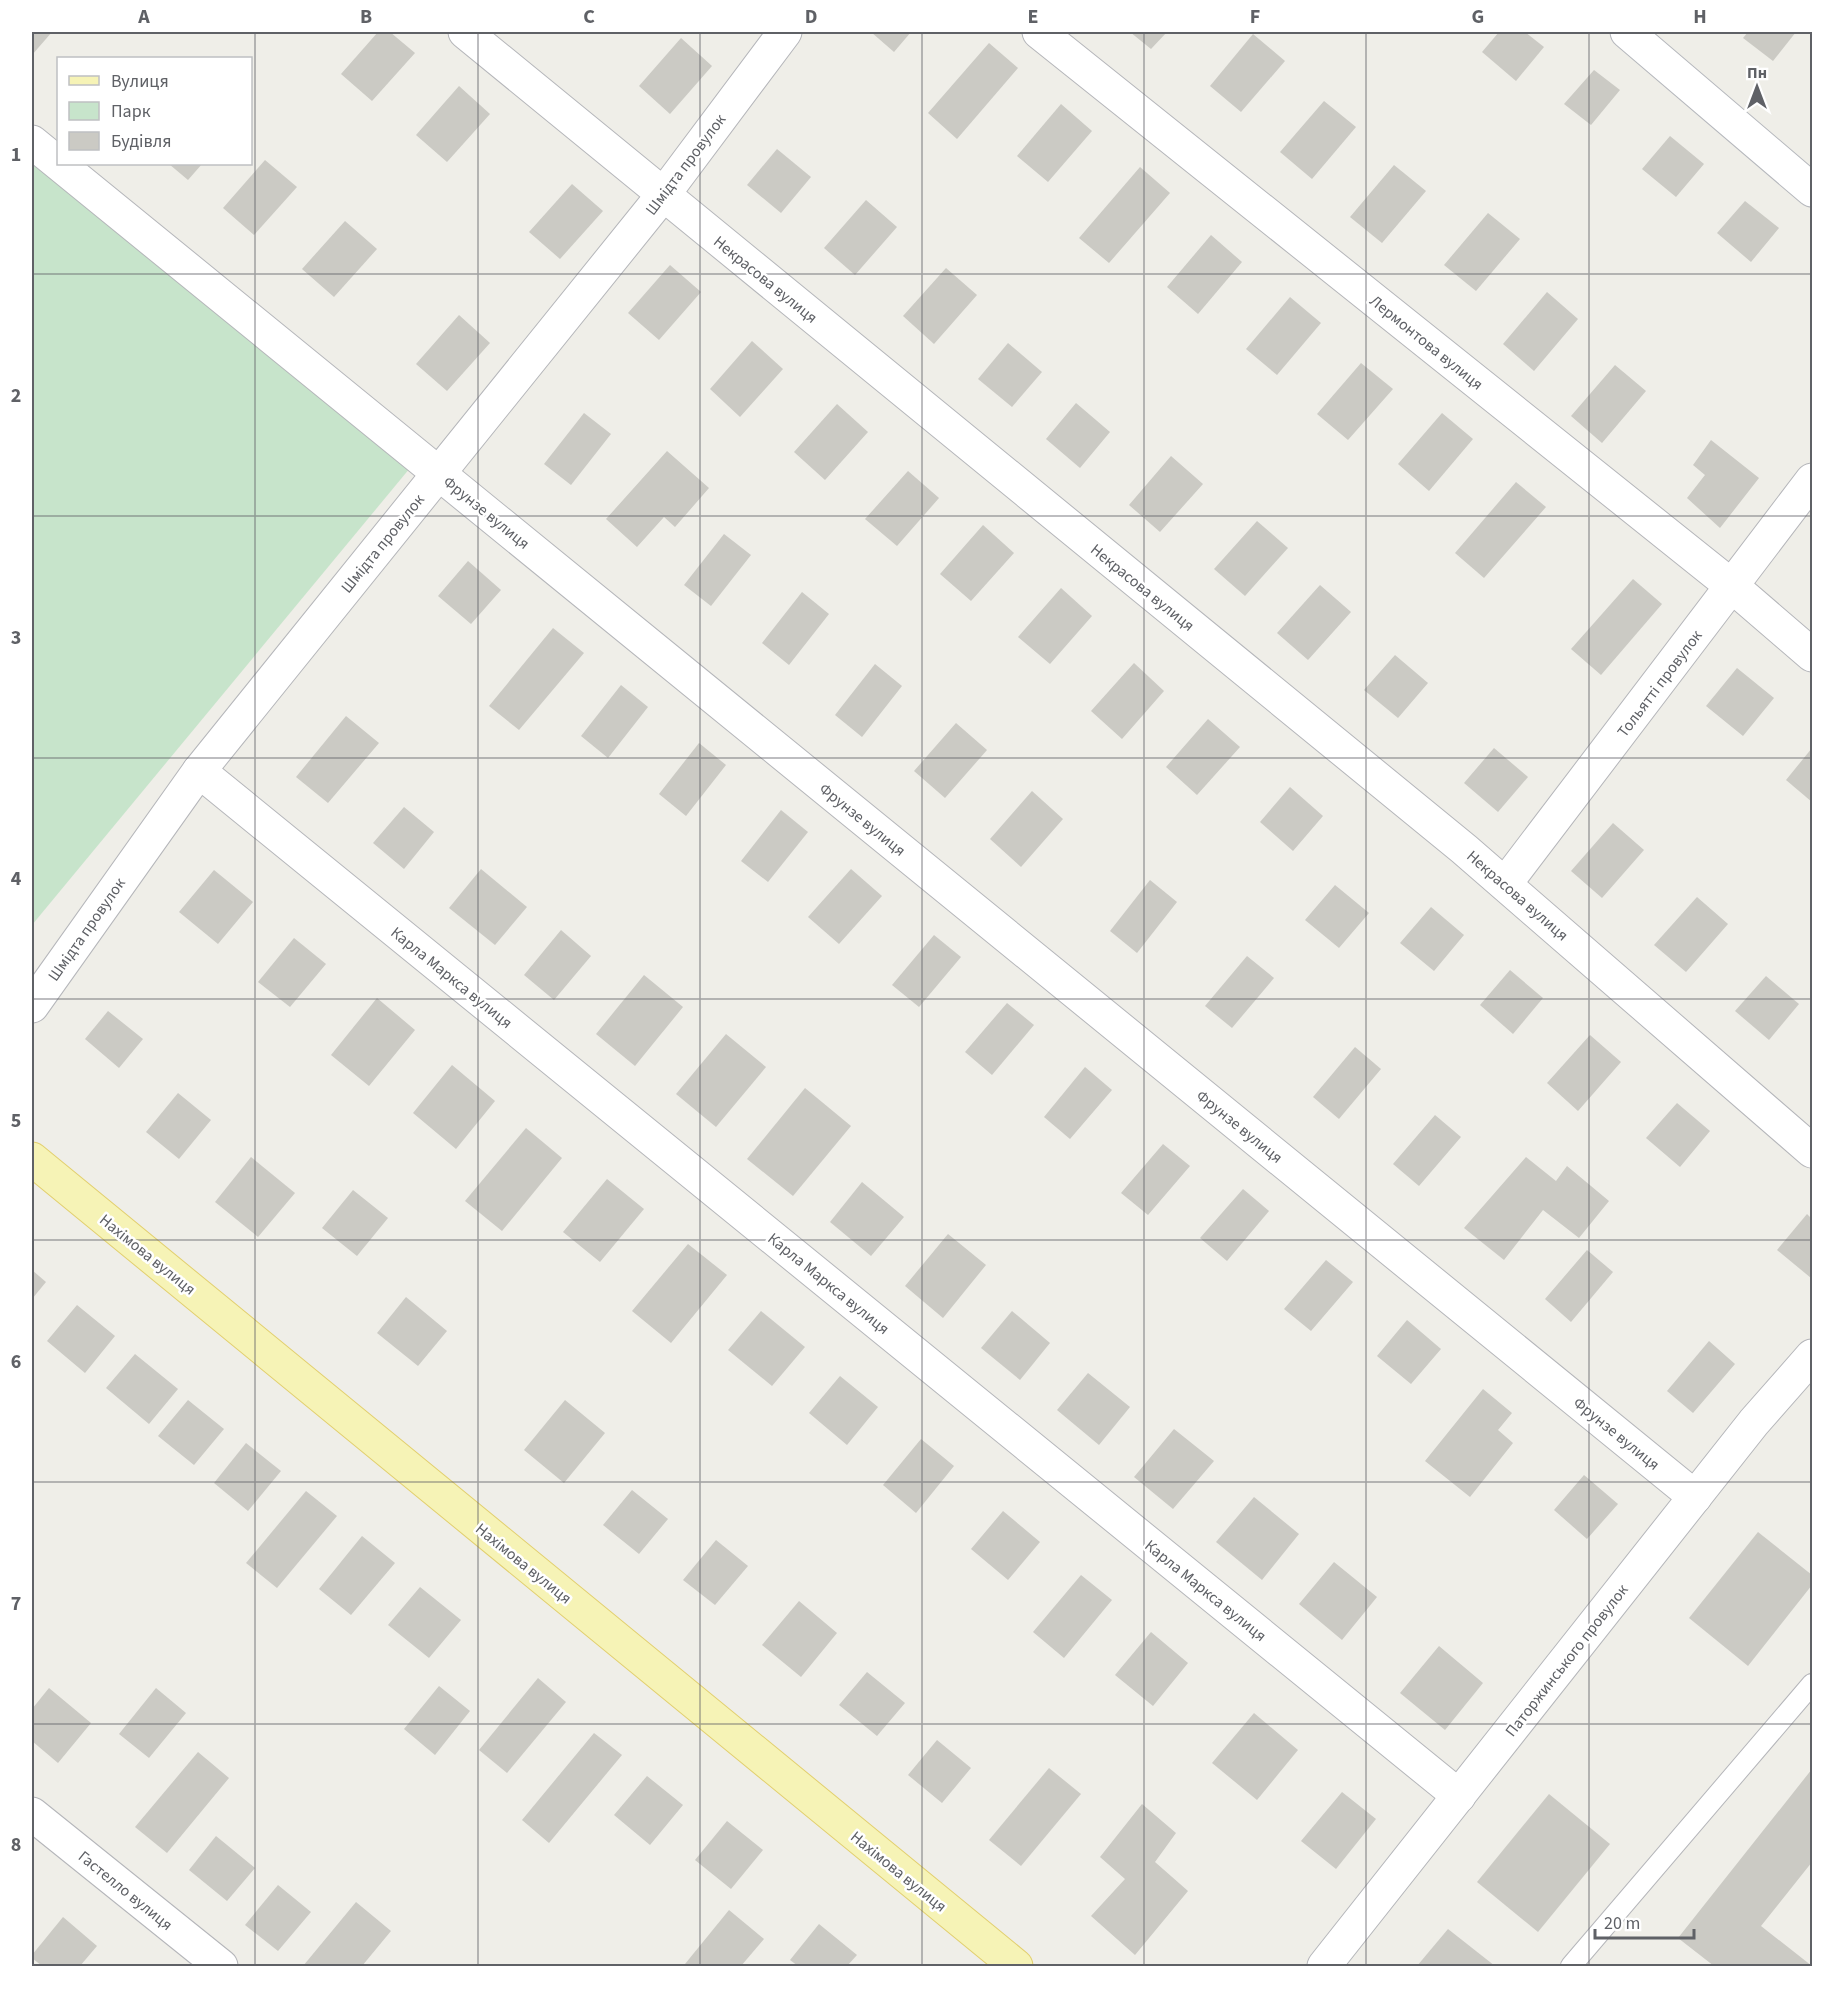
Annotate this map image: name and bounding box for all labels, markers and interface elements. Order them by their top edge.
text: A [137,3,150,31]
text: B [360,3,372,31]
text: C [583,3,595,31]
text: D [805,3,817,31]
text: E [1028,3,1038,31]
text: F [1250,3,1260,31]
text: G [1472,3,1484,31]
text: H [1693,3,1707,31]
legend [57,57,252,165]
north arrow [1727,57,1787,117]
text: Пн [1747,62,1767,84]
text: Вулиця [111,69,169,94]
text: Парк [111,99,151,124]
street label: Шмідта провулок [640,109,731,220]
text: Будівля [111,129,171,154]
text: 1 [11,141,21,169]
street label: Некрасова вулиця [709,231,822,329]
street label: Лермонтова вулиця [1365,290,1488,395]
text: 2 [11,382,21,410]
street label: Фрунзе вулиця [438,471,534,555]
street label: Шмідта провулок [336,489,430,598]
street label: Некрасова вулиця [1086,539,1199,637]
text: 3 [11,624,21,652]
street label: Тольятті провулок [1612,625,1707,742]
street label: Фрунзе вулиця [814,778,910,862]
street label: Некрасова вулиця [1462,845,1573,946]
text: 4 [11,865,22,893]
street label: Шмідта провулок [43,873,131,986]
street label: Карла Маркса вулиця [386,922,517,1034]
street label: Фрунзе вулиця [1191,1085,1287,1169]
text: 5 [11,1107,21,1135]
street label: Нахімова вулиця [95,1209,200,1300]
street label: Карла Маркса вулиця [763,1228,894,1340]
text: 6 [11,1348,21,1376]
street label: Фрунзе вулиця [1568,1392,1664,1476]
street label: Нахімова вулиця [471,1518,576,1609]
street label: Карла Маркса вулиця [1140,1535,1271,1647]
street label: Паторжинського провулок [1500,1580,1633,1741]
text: 7 [11,1590,21,1618]
street label: Нахімова вулиця [846,1826,951,1917]
text: 8 [11,1831,21,1859]
street label: Гастелло вулиця [73,1846,177,1936]
scale bar [1595,1902,1694,1940]
text: 20 m [1604,1911,1640,1936]

